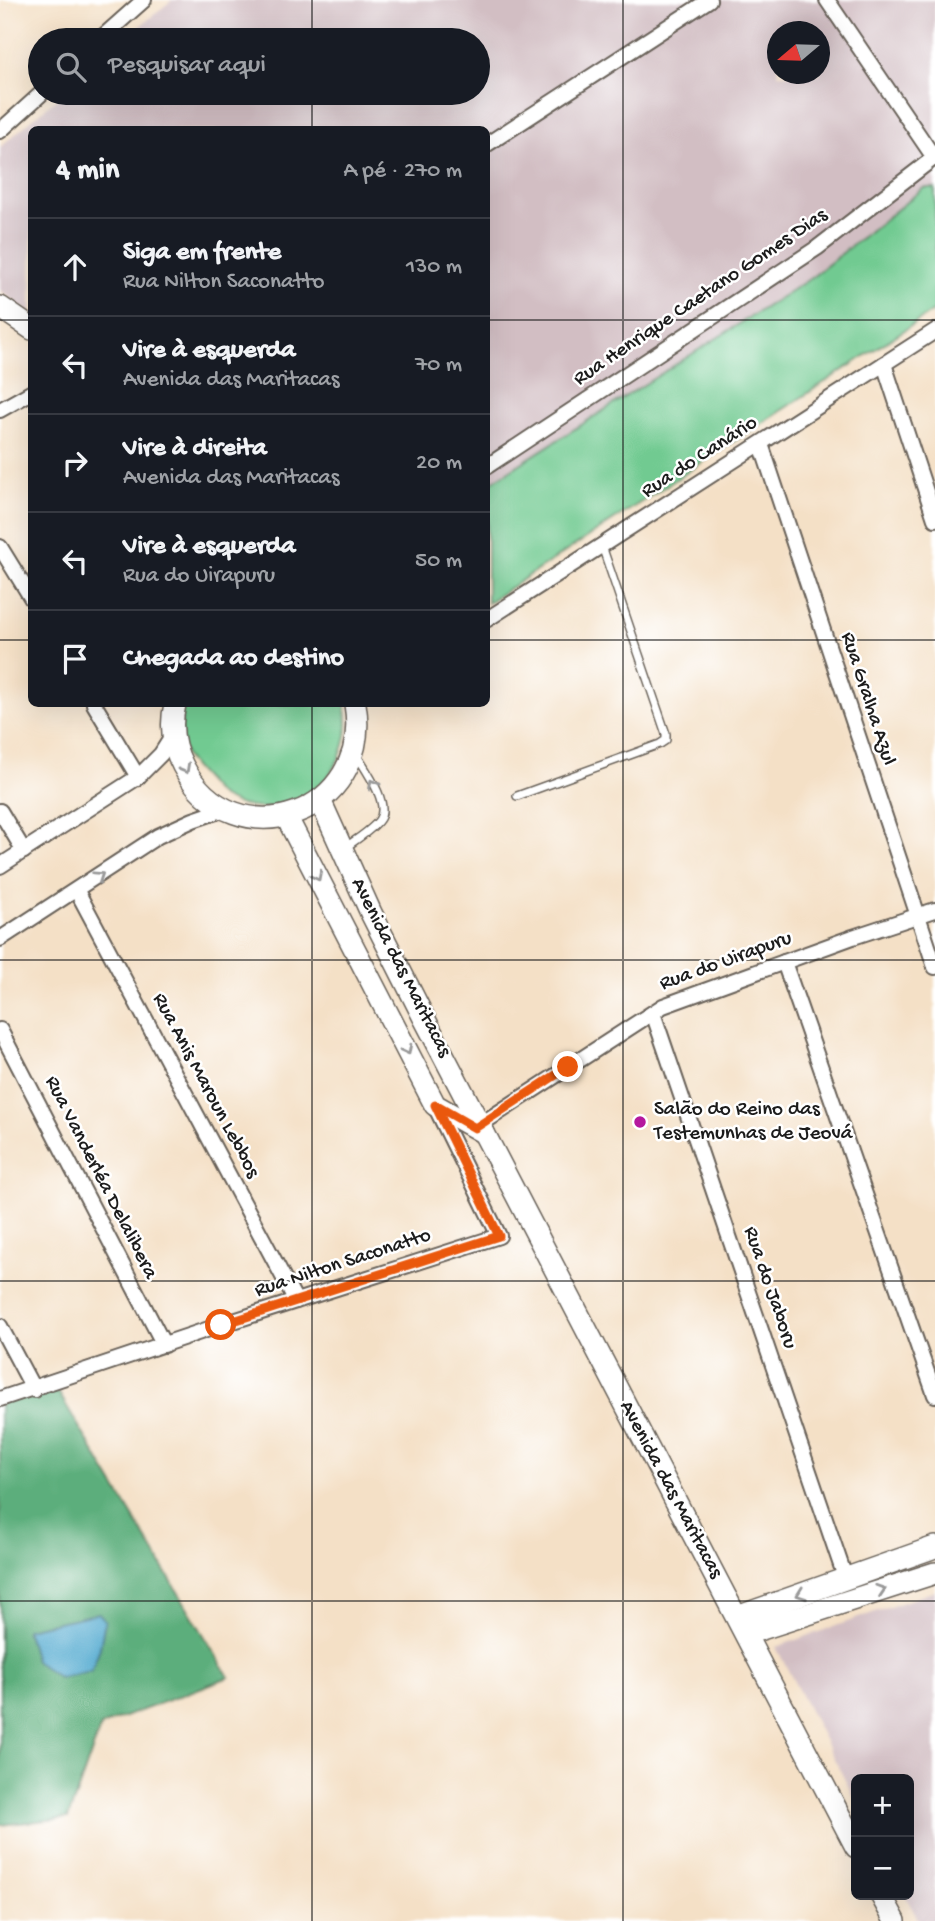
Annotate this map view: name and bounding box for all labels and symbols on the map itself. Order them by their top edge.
north arrow [767,21,830,84]
street label: Rua Henrique Caetano Gomes Dias [569,203,834,392]
street label: Rua do Canário [637,411,763,505]
street label: Rua Gralha Azul [834,629,900,769]
one-way arrow [177,762,190,774]
one-way arrow [368,779,381,791]
one-way arrow [309,869,323,882]
one-way arrow [91,872,104,884]
street label: Avenida das Maritacas [344,874,457,1063]
street label: Rua do Uirapuru [656,926,796,998]
street label: Rua Anis Maroun Lebbos [146,989,265,1184]
one-way arrow [398,1043,412,1055]
route end [552,1051,583,1082]
street label: Rua Vanderléa Delalibera [38,1072,163,1285]
place label: Salão do Reino das Testemunhas de Jeová [653,1098,854,1147]
marker: Salão do Reino das Testemunhas de Jeová [632,1114,648,1130]
street label: Rua Nilton Saconatto [252,1224,434,1304]
street label: Rua do Jaboru [736,1224,802,1353]
route start [205,1309,236,1340]
street label: Avenida das Maritacas [613,1397,728,1584]
one-way arrow [874,1584,886,1599]
one-way arrow [796,1585,808,1599]

